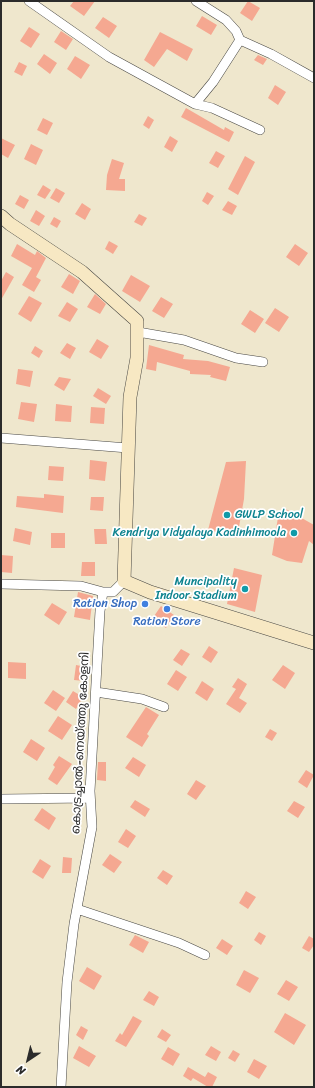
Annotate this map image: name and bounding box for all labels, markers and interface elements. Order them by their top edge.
place label: GWLP School [235,508,303,522]
marker: GWLP School [222,510,232,520]
place label: Kendriya Vidyalaya Kadinhimoola [112,526,286,540]
marker: Kendriya Vidyalaya Kadinhimoola [289,528,299,538]
place label: Muncipality Indoor Stadium [155,575,237,603]
marker: Muncipality Indoor Stadium [240,584,250,594]
place label: Ration Shop [73,597,137,611]
marker: Ration Shop [140,599,150,609]
marker: Ration Store [162,604,172,614]
place label: Ration Store [133,615,201,629]
street label: കൊട്രച്ചാൽ-നെയ്ത്തു കോളനി [69,652,93,834]
north arrow [8,1040,48,1080]
text: N [12,1060,29,1080]

